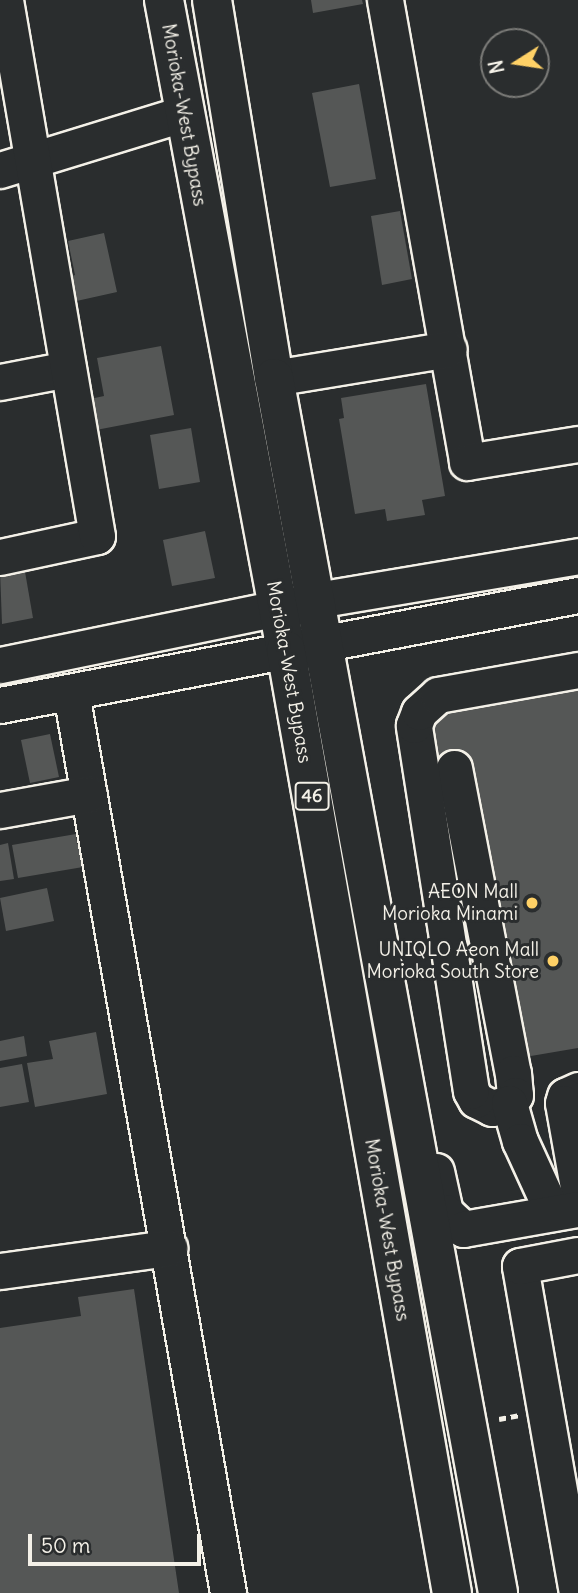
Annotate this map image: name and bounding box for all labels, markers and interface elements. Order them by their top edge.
street label: Morioka-West Bypass [157,22,211,208]
north arrow [480,28,550,98]
text: N [483,58,510,76]
street label: Morioka-West Bypass [262,579,316,765]
road number: 46 [294,782,330,810]
place label: AEON Mall Morioka Minami [382,881,518,925]
marker: AEON Mall Morioka Minami [524,895,540,911]
place label: UNIQLO Aeon Mall Morioka South Store [366,939,539,983]
marker: UNIQLO Aeon Mall Morioka South Store [545,953,561,969]
street label: Morioka-West Bypass [360,1137,414,1323]
scale bar [32,1520,205,1564]
text: 50 m [41,1532,90,1559]

